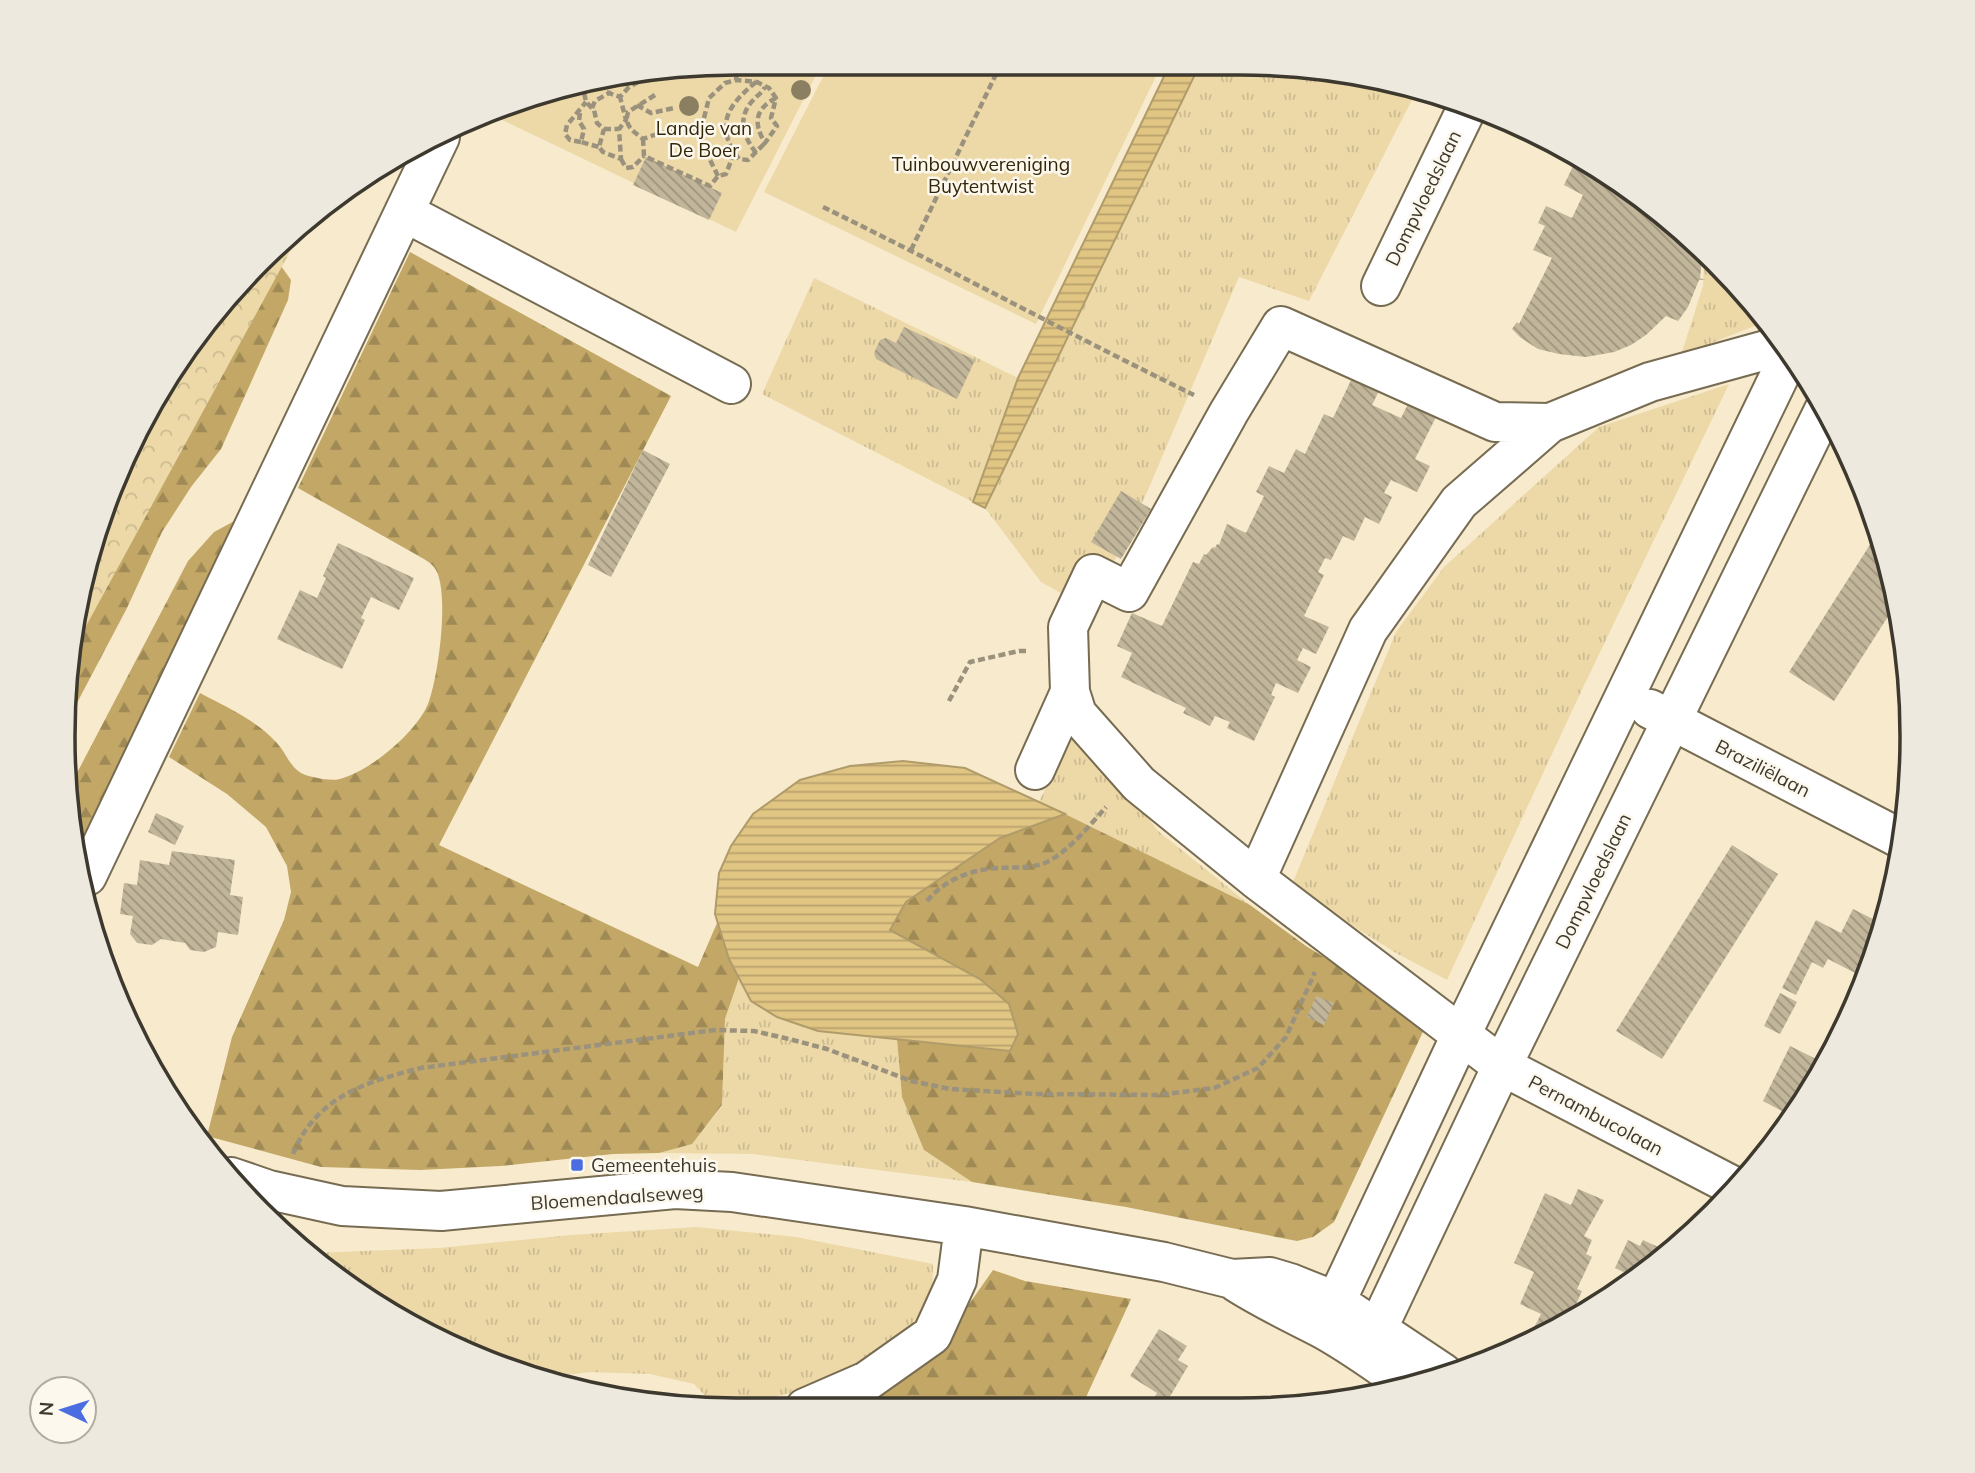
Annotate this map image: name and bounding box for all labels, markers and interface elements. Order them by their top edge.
park label: Landje van De Boer [656,116,752,162]
street label: Dompvloedslaan [1380,126,1466,270]
park label: Tuinbouwvereniging Buytentwist [892,152,1070,198]
street label: Braziliëlaan [1712,734,1814,802]
street label: Dompvloedslaan [1550,809,1636,953]
street label: Pernambucolaan [1524,1069,1668,1161]
place label: Gemeentehuis [591,1153,717,1177]
marker: Gemeentehuis [569,1157,585,1173]
street label: Bloemendaalseweg [530,1179,704,1215]
north arrow [28,1375,98,1445]
text: N [34,1401,59,1417]

